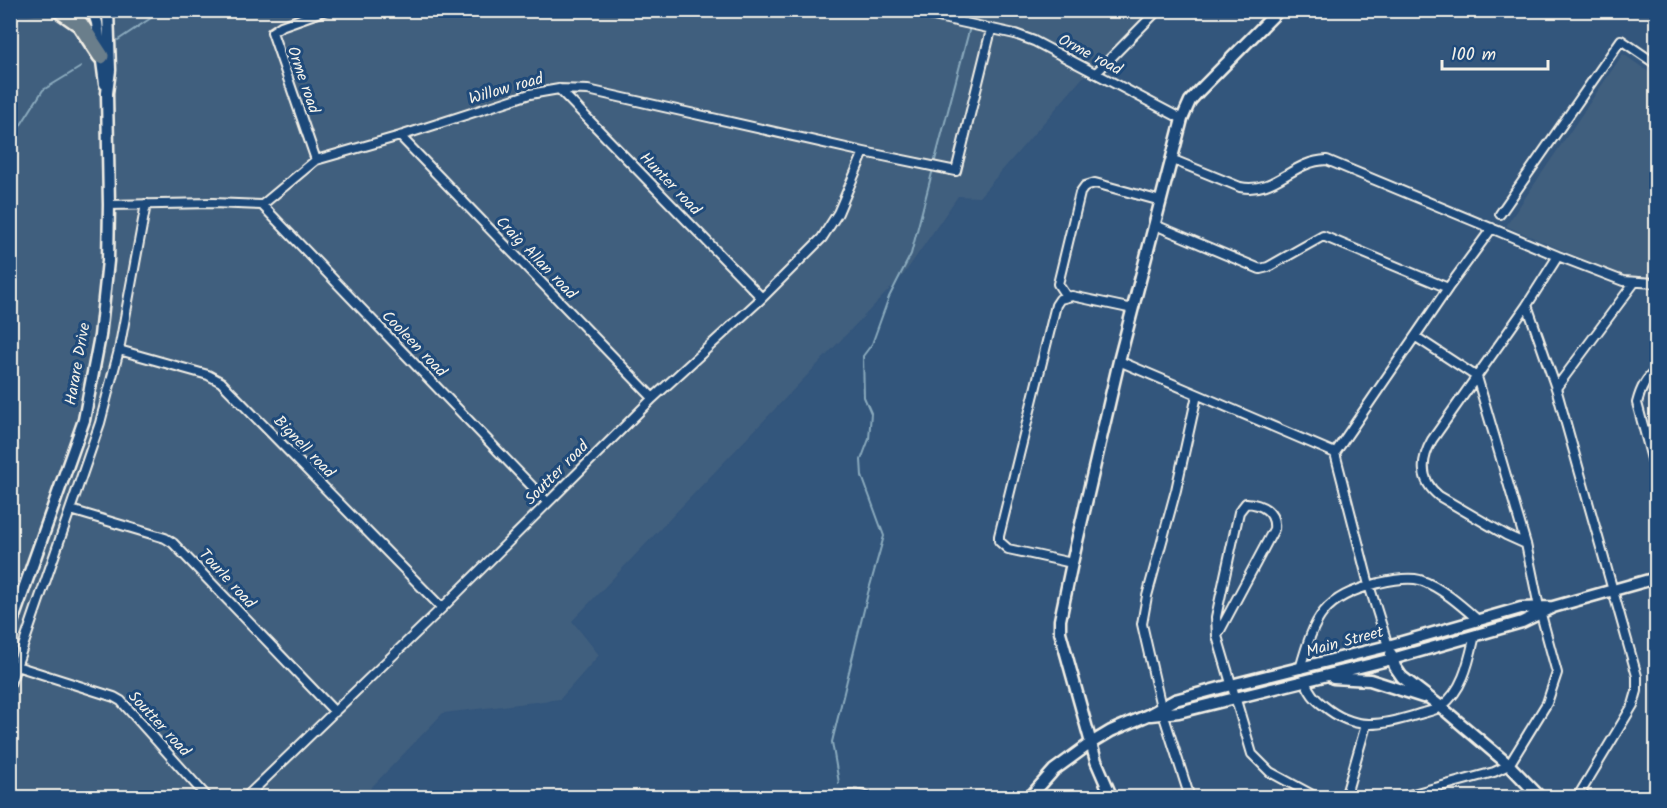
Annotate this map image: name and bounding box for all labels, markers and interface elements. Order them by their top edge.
street label: Orme road [1053,28,1127,83]
scale bar [1442,33,1548,71]
text: 100 m [1451,41,1496,70]
street label: Orme road [280,43,326,118]
street label: Willow road [466,66,547,112]
street label: Hunter road [633,147,708,222]
street label: Craig Allan road [489,210,583,306]
street label: Cooleen road [375,305,453,384]
street label: Harare Drive [58,321,98,407]
street label: Bignell road [267,410,341,485]
street label: Soutter road [519,434,596,511]
street label: Tourle road [192,543,262,615]
street label: Main Street [1303,619,1387,664]
street label: Soutter road [122,685,197,764]

